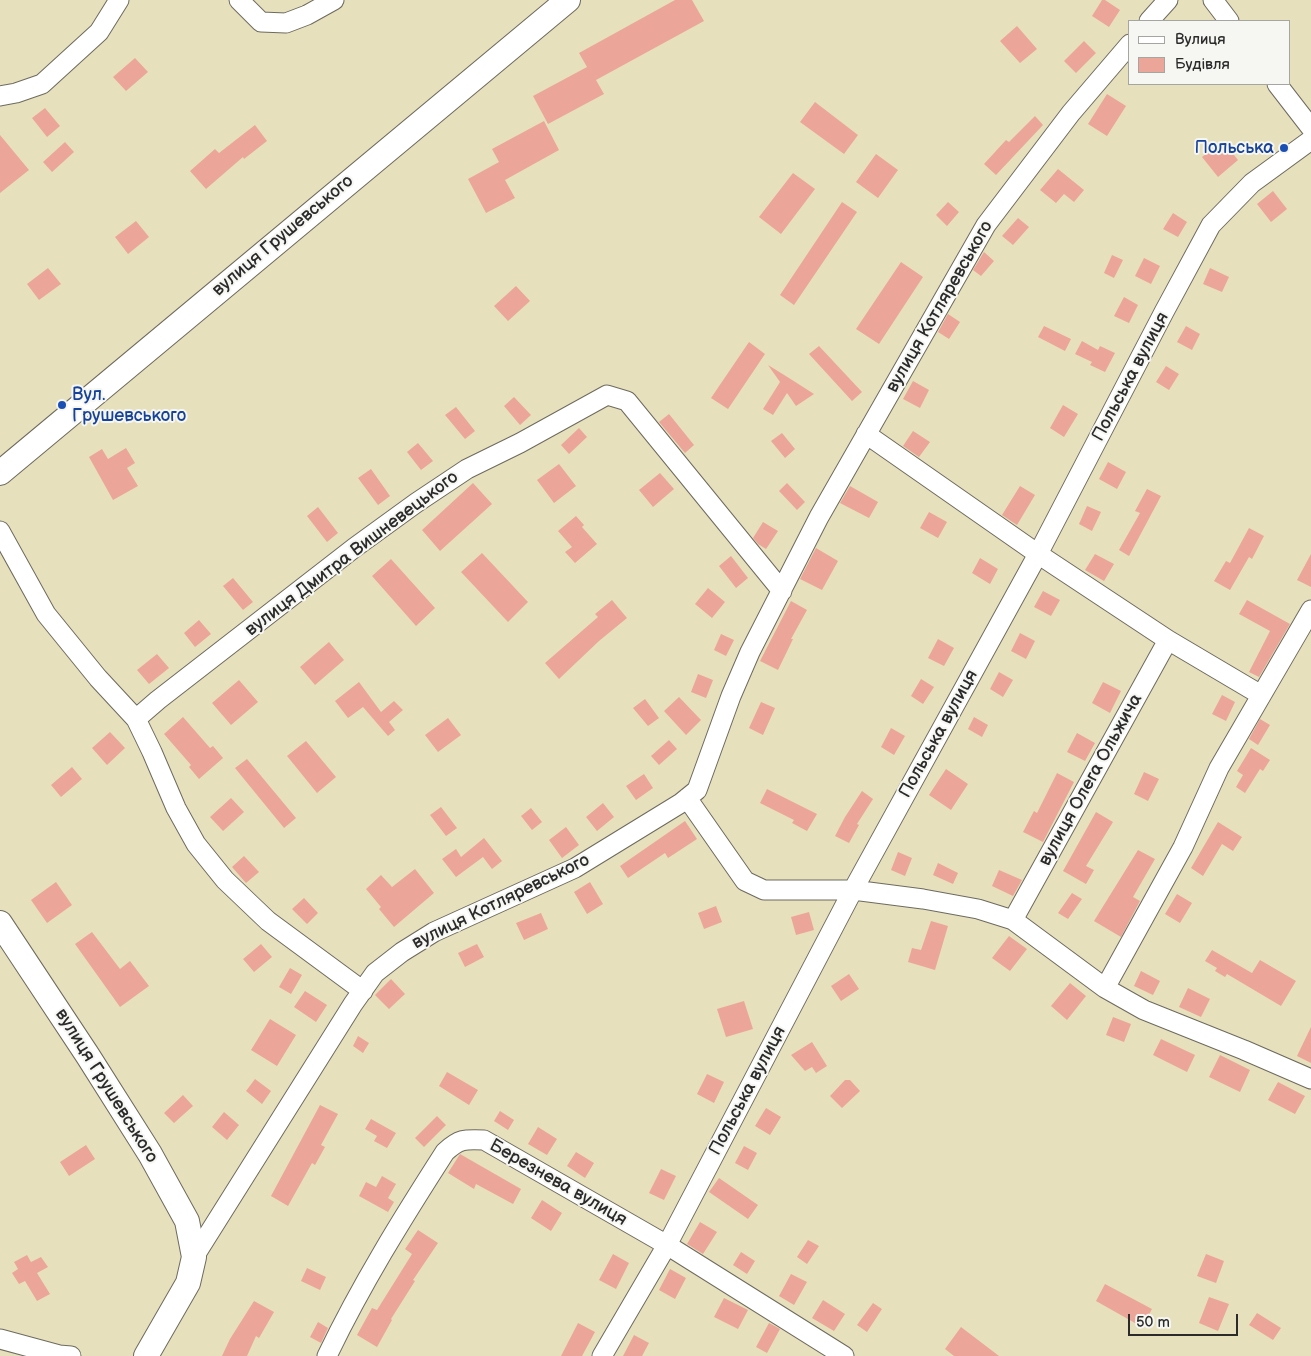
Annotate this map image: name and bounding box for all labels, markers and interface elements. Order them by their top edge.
legend [1128,20,1291,85]
text: Вулиця [1175,30,1226,49]
text: Будівля [1175,55,1230,74]
place label: Польська [1195,137,1274,159]
marker: Польська [1278,142,1290,154]
street label: вулиця Грушевського [208,171,358,301]
street label: вулиця Котляревського [882,217,998,397]
street label: Польська вулиця [1088,309,1174,445]
place label: Вул. Грушевського [72,384,186,426]
marker: Вул. Грушевського [56,399,68,411]
street label: вулиця Дмитра Вишневецького [241,467,463,641]
street label: Польська вулиця [895,666,983,802]
street label: вулиця Олега Ольжича [1035,690,1147,870]
street label: вулиця Котляревського [409,850,593,954]
street label: вулиця Грушевського [50,1005,162,1167]
street label: Польська вулиця [705,1023,791,1159]
street label: Березнева вулиця [485,1135,631,1231]
scale bar [1131,1304,1241,1336]
text: 50 m [1136,1313,1170,1332]

